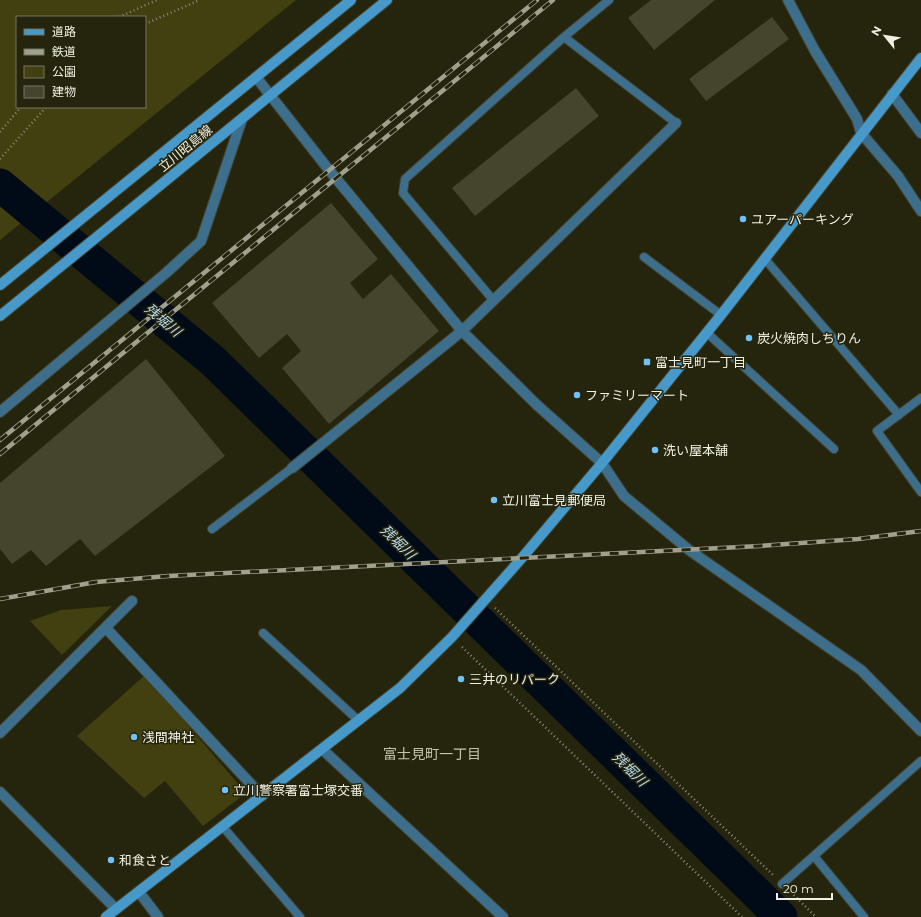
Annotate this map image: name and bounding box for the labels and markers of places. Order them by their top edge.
place label: ユアーパーキング [751,211,854,227]
marker: ユアーパーキング [738,214,748,224]
place label: 炭火焼肉しちりん [757,330,861,346]
marker: 炭火焼肉しちりん [744,333,754,343]
place label: 富士見町一丁目 [655,354,746,370]
marker: 富士見町一丁目 [642,357,652,367]
place label: ファミリーマート [585,387,689,403]
marker: ファミリーマート [572,390,582,400]
place label: 洗い屋本舗 [663,442,728,458]
marker: 洗い屋本舗 [650,445,660,455]
place label: 立川富士見郵便局 [502,492,606,508]
marker: 立川富士見郵便局 [489,495,499,505]
place label: 三井のリパーク [469,671,560,687]
marker: 三井のリパーク [456,674,466,684]
place label: 浅間神社 [142,729,194,745]
marker: 浅間神社 [129,732,139,742]
place label: 立川警察署富士塚交番 [233,782,363,798]
marker: 立川警察署富士塚交番 [220,785,230,795]
place label: 和食さと [119,852,171,868]
marker: 和食さと [106,855,116,865]

